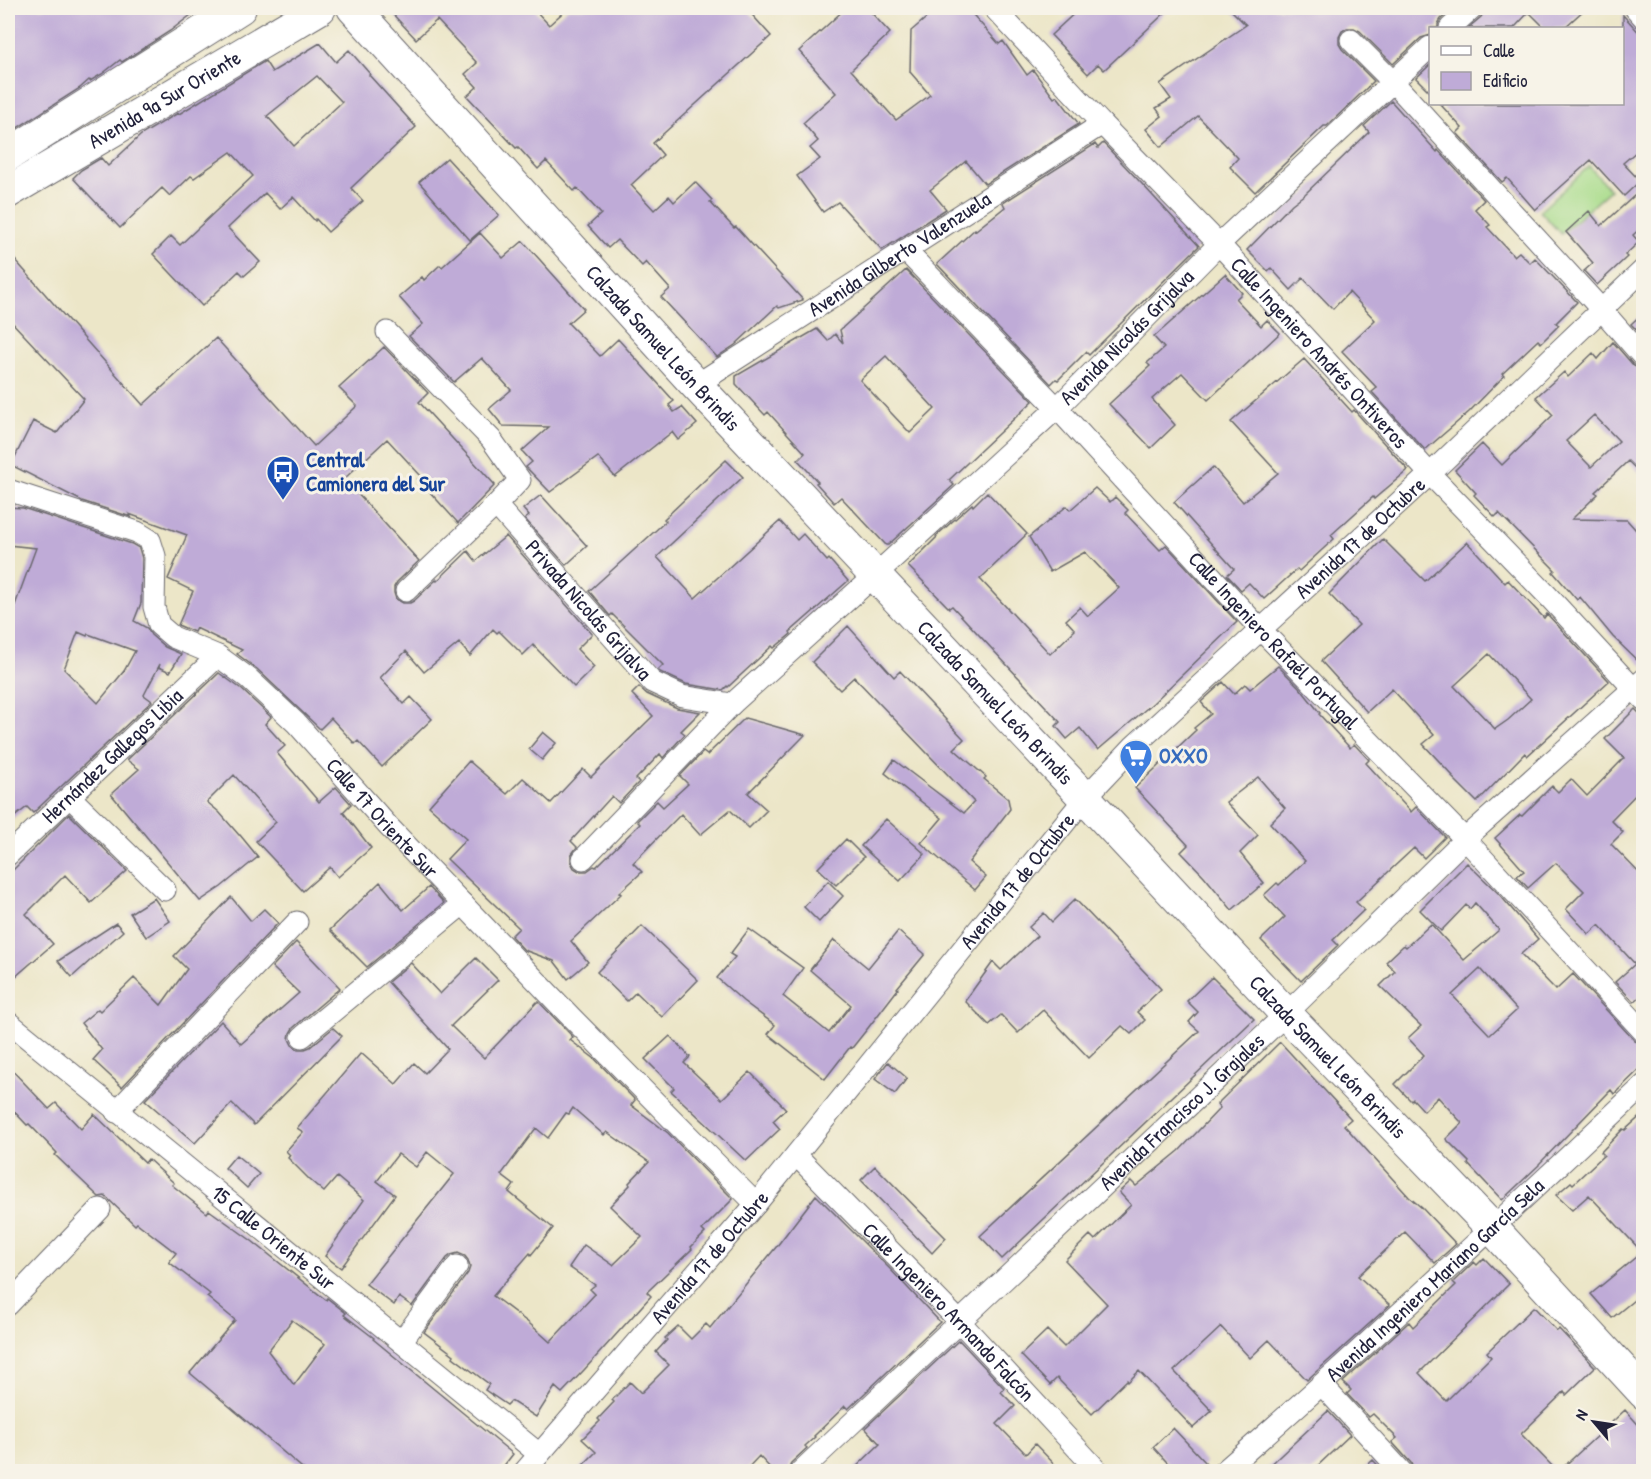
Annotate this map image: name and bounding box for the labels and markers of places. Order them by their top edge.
place label: Central Camionera del Sur [306,445,446,498]
bus stop icon: Central Camionera del Sur [265,454,301,501]
supermarket icon: OXXO [1118,738,1154,785]
place label: OXXO [1159,741,1208,770]

